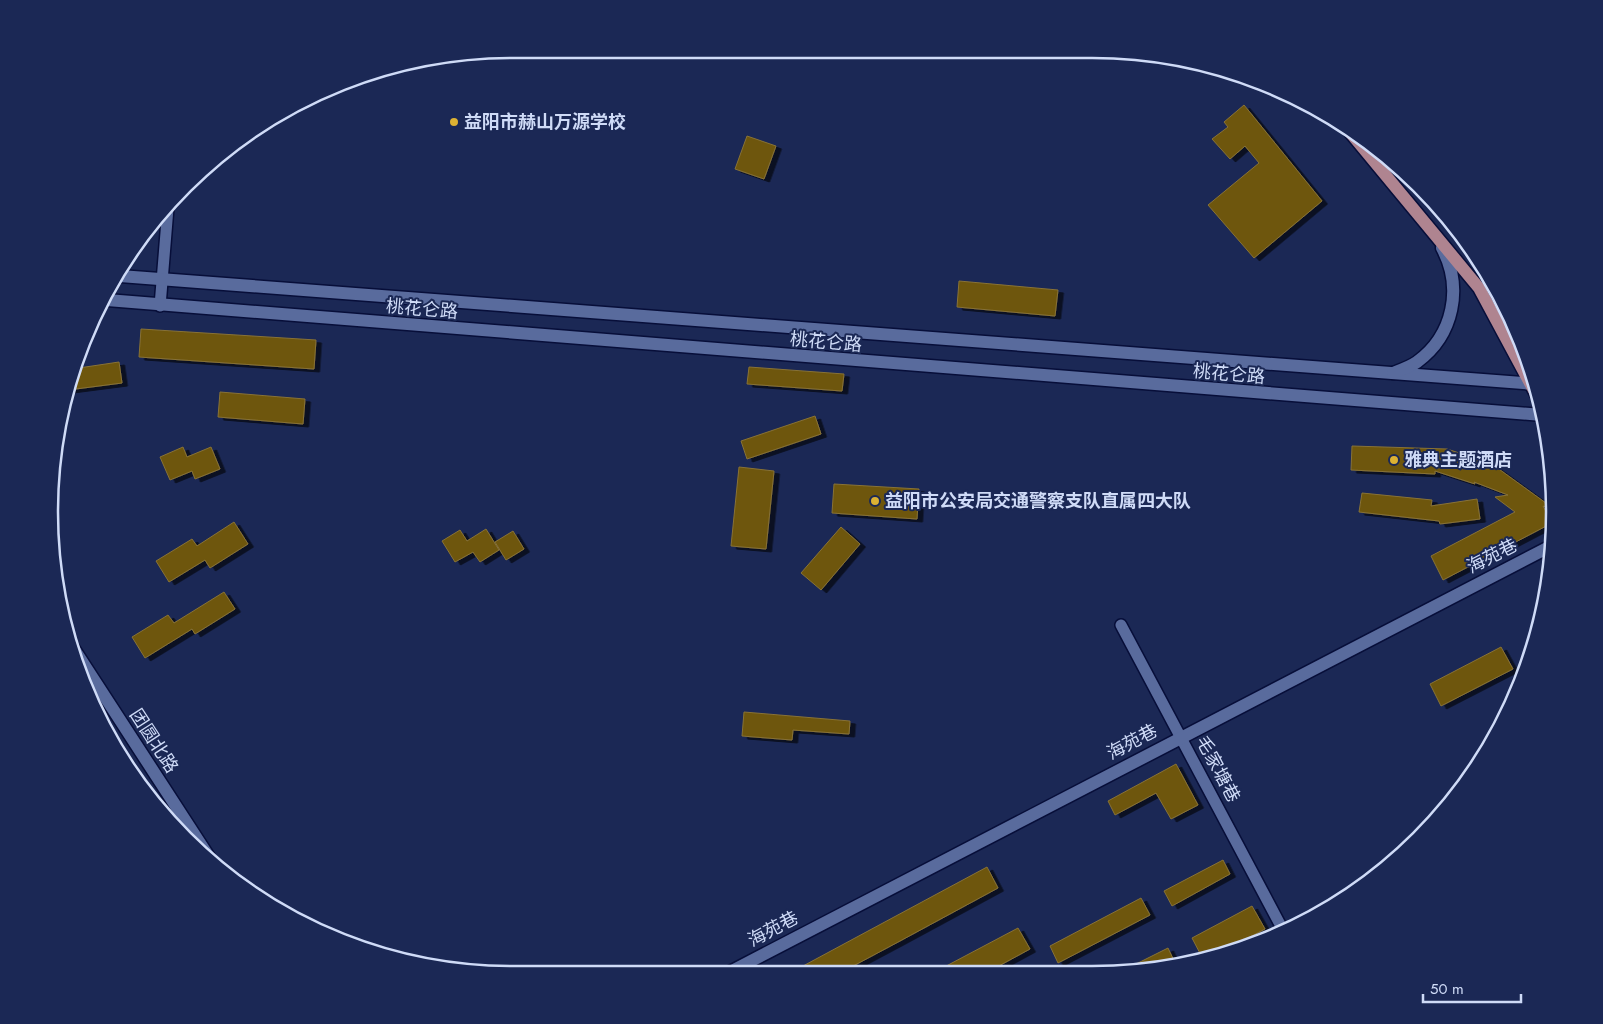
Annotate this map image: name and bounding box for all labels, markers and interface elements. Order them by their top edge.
place label: 益阳市赫山万源学校 [464,109,626,135]
marker: 益阳市赫山万源学校 [448,116,460,128]
street label: 桃花仑路 [385,293,459,325]
street label: 桃花仑路 [789,326,863,358]
street label: 桃花仑路 [1192,358,1266,390]
place label: 雅典主题酒店 [1404,447,1512,473]
marker: 雅典主题酒店 [1388,454,1400,466]
place label: 益阳市公安局交通警察支队直属四大队 [885,488,1191,514]
marker: 益阳市公安局交通警察支队直属四大队 [869,495,881,507]
street label: 海苑巷 [1462,532,1522,580]
street label: 团圆北路 [123,704,185,778]
street label: 海苑巷 [1102,718,1162,766]
street label: 毛家塘巷 [1190,731,1246,807]
street label: 海苑巷 [743,905,803,953]
scale bar [1423,972,1520,1004]
text: 50 m [1430,978,1464,1000]

